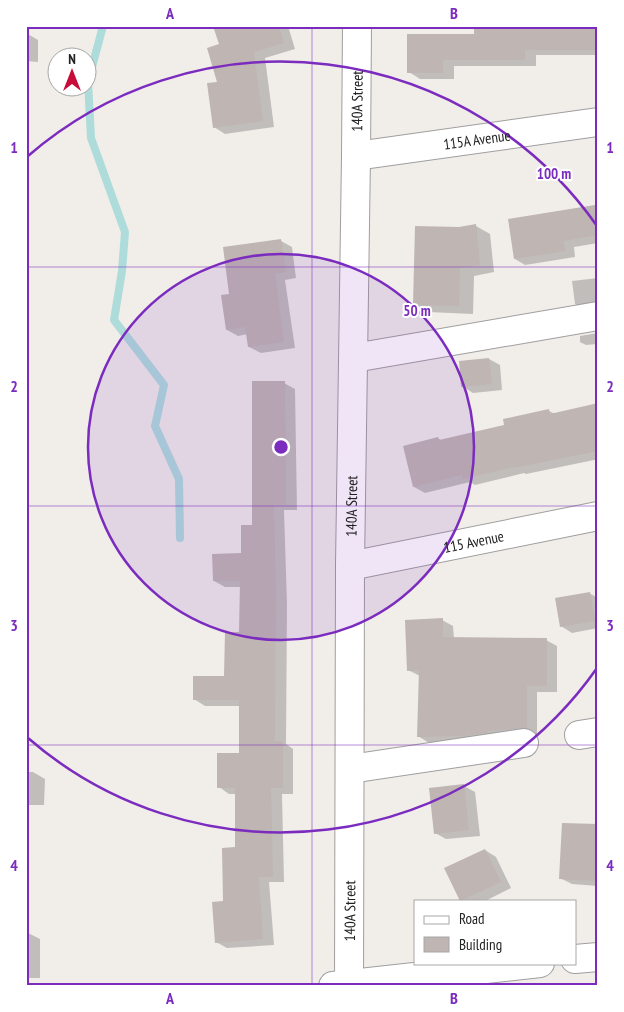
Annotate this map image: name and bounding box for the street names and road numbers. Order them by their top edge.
street label: 140A Street [347,70,366,132]
street label: 115A Avenue [442,125,512,153]
street label: 140A Street [341,475,361,537]
street label: 115 Avenue [442,526,505,556]
street label: 140A Street [340,880,359,942]

